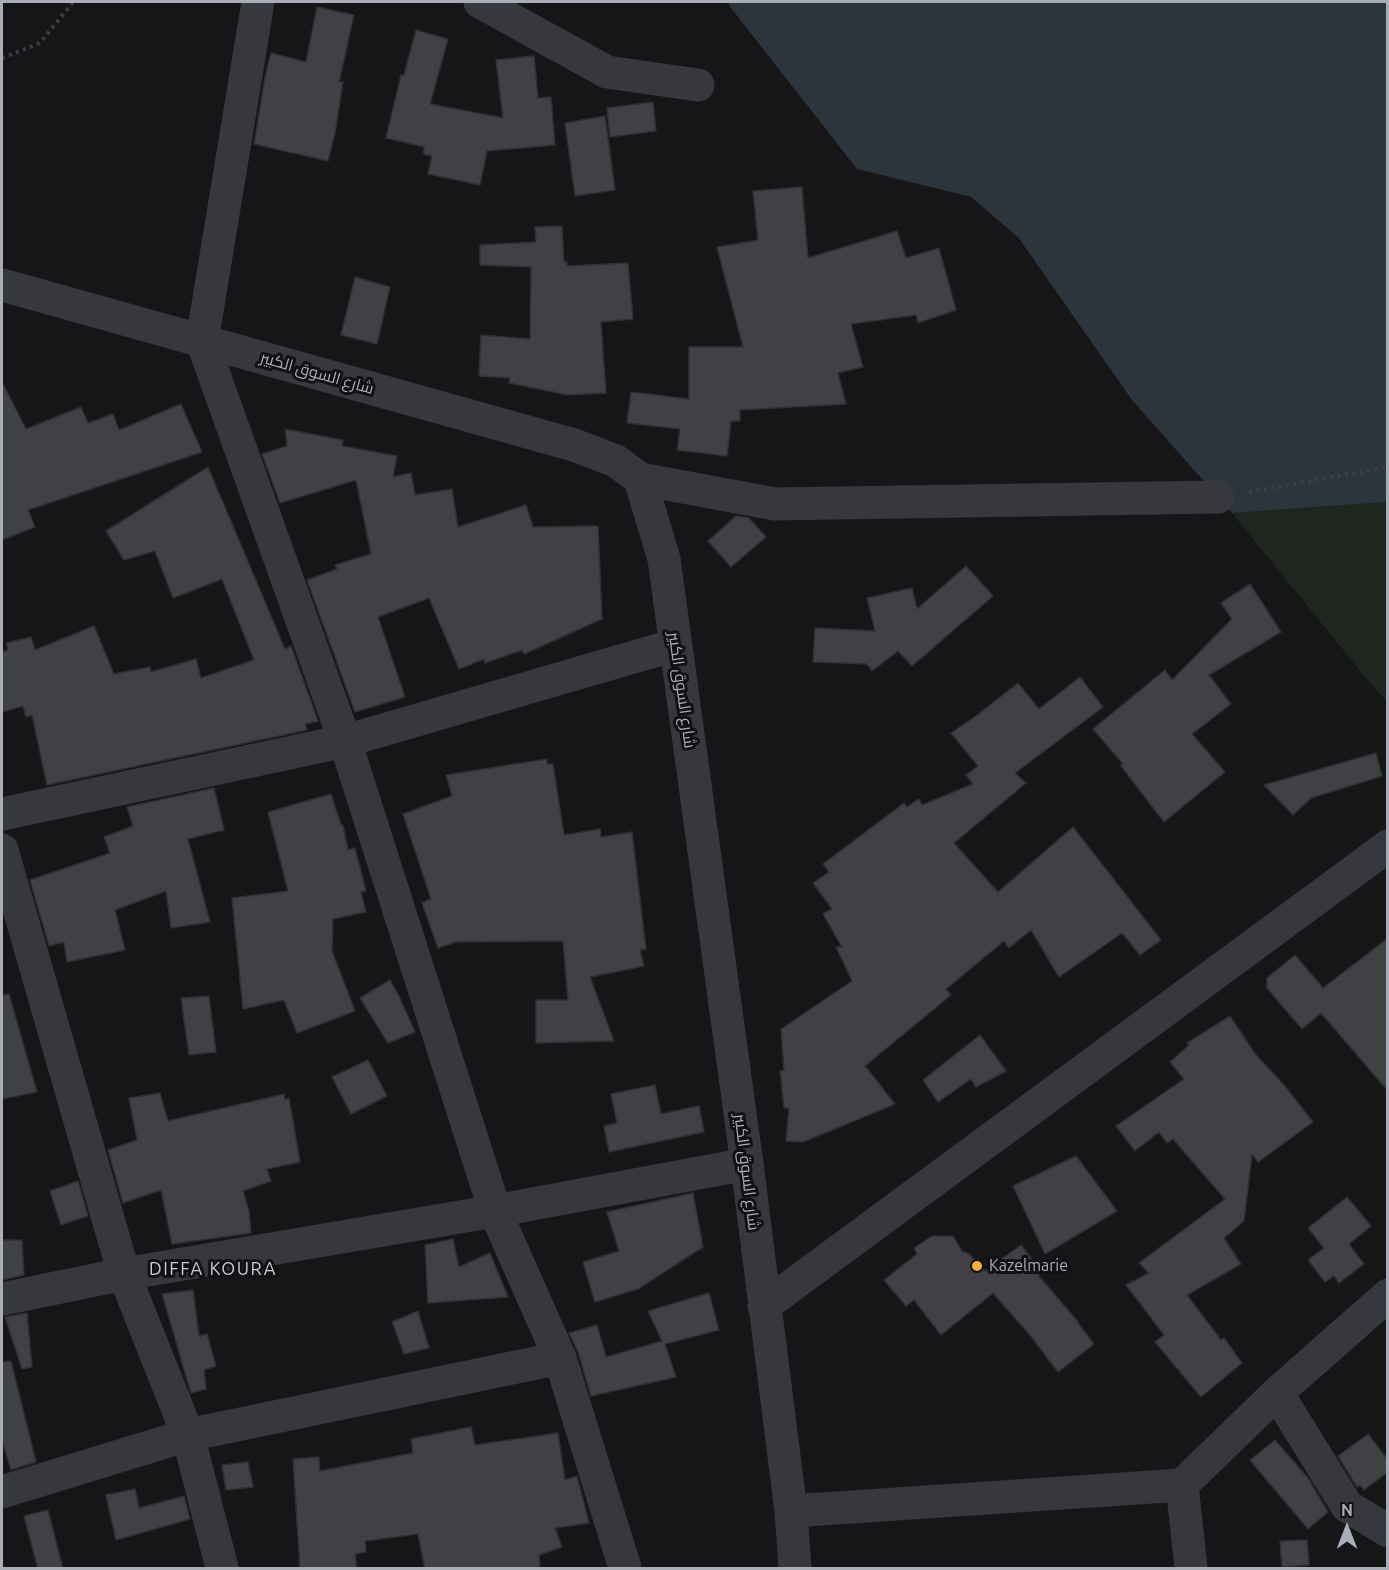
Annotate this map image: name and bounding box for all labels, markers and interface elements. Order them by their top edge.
street label: شارع السوق الكبير [258,348,376,398]
street label: شارع السوق الكبير [664,631,700,749]
street label: شارع السوق الكبير [730,1113,764,1231]
place label: Kazelmarie [989,1256,1068,1276]
district label: DIFFA KOURA [149,1258,277,1280]
marker: Kazelmarie [970,1259,984,1273]
north arrow [1317,1498,1377,1558]
text: N [1341,1501,1353,1519]

